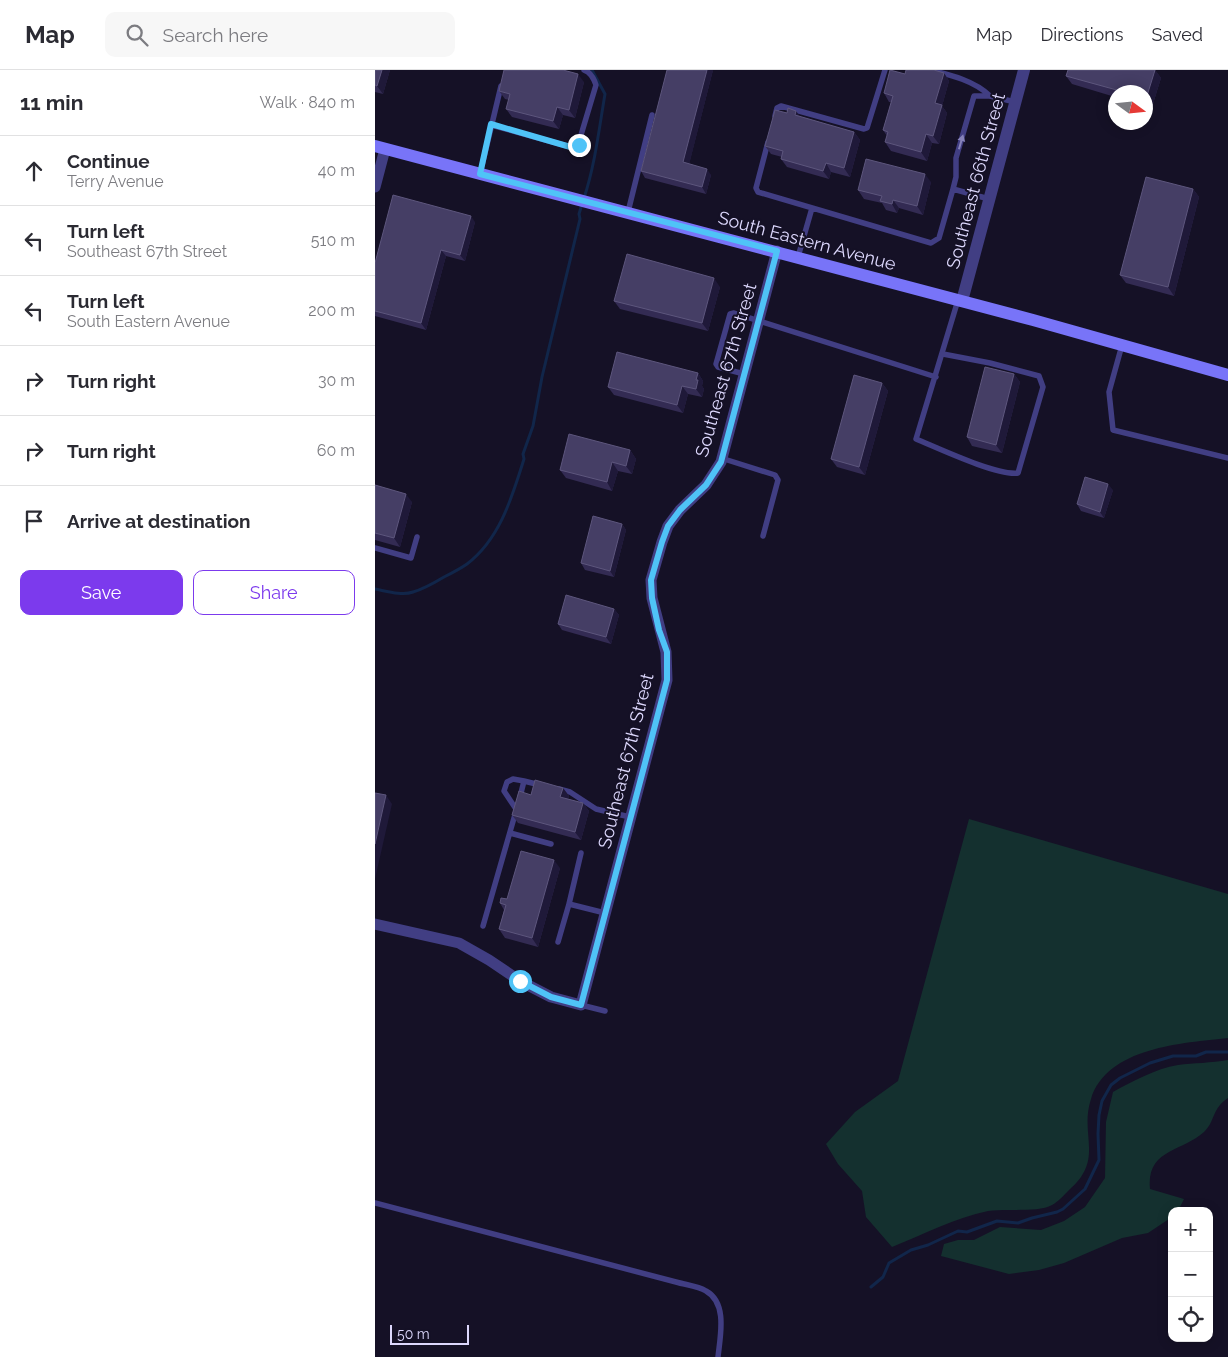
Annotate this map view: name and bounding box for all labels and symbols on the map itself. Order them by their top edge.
north arrow [1108,85,1153,130]
street label: Southeast 66th Street [942,91,1009,271]
route end [568,134,591,157]
one-way arrow [957,134,965,149]
street label: South Eastern Avenue [716,207,899,274]
street label: Southeast 67th Street [691,280,760,459]
street label: Southeast 67th Street [594,671,657,851]
route start [509,970,532,993]
scale bar [390,1322,469,1345]

